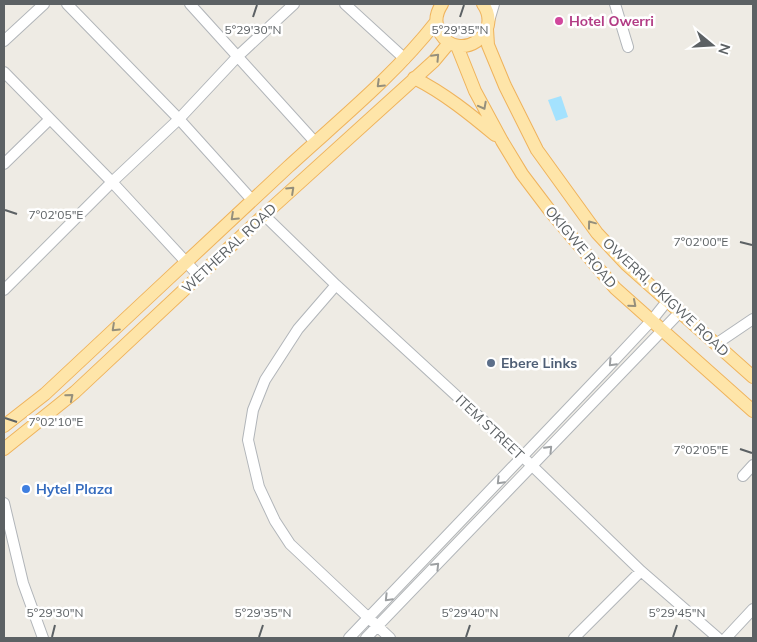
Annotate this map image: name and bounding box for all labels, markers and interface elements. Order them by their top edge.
place label: Hotel Owerri [569,12,654,30]
marker: Hotel Owerri [553,15,565,27]
north arrow [687,20,737,70]
text: 5°29'30"N [225,22,281,37]
text: 5°29'35"N [432,22,488,37]
text: N [714,41,735,57]
one-way arrow [430,54,439,63]
one-way arrow [377,78,386,87]
one-way arrow [477,101,487,110]
one-way arrow [285,187,294,196]
street label: WETHERAL ROAD [178,199,280,297]
street label: OKIGWE ROAD [541,202,621,292]
text: 7°02'05"E [29,207,83,222]
one-way arrow [231,211,240,220]
one-way arrow [588,221,596,230]
street label: OWERRI, OKIGWE ROAD [599,234,733,360]
text: 7°02'00"E [674,234,728,249]
one-way arrow [628,299,637,308]
one-way arrow [112,322,121,331]
place label: Ebere Links [501,354,577,372]
marker: Ebere Links [485,357,497,369]
one-way arrow [609,357,618,366]
street label: ITEM STREET [452,391,528,464]
one-way arrow [64,393,73,402]
text: 7°02'10"E [29,414,83,429]
text: 7°02'05"E [674,442,728,457]
one-way arrow [543,445,552,454]
one-way arrow [497,475,506,484]
place label: Hytel Plaza [36,480,113,498]
marker: Hytel Plaza [20,483,32,495]
one-way arrow [430,562,439,571]
one-way arrow [385,593,394,602]
text: 5°29'30"N [27,605,83,620]
text: 5°29'35"N [235,605,291,620]
text: 5°29'40"N [442,605,498,620]
text: 5°29'45"N [649,605,705,620]

